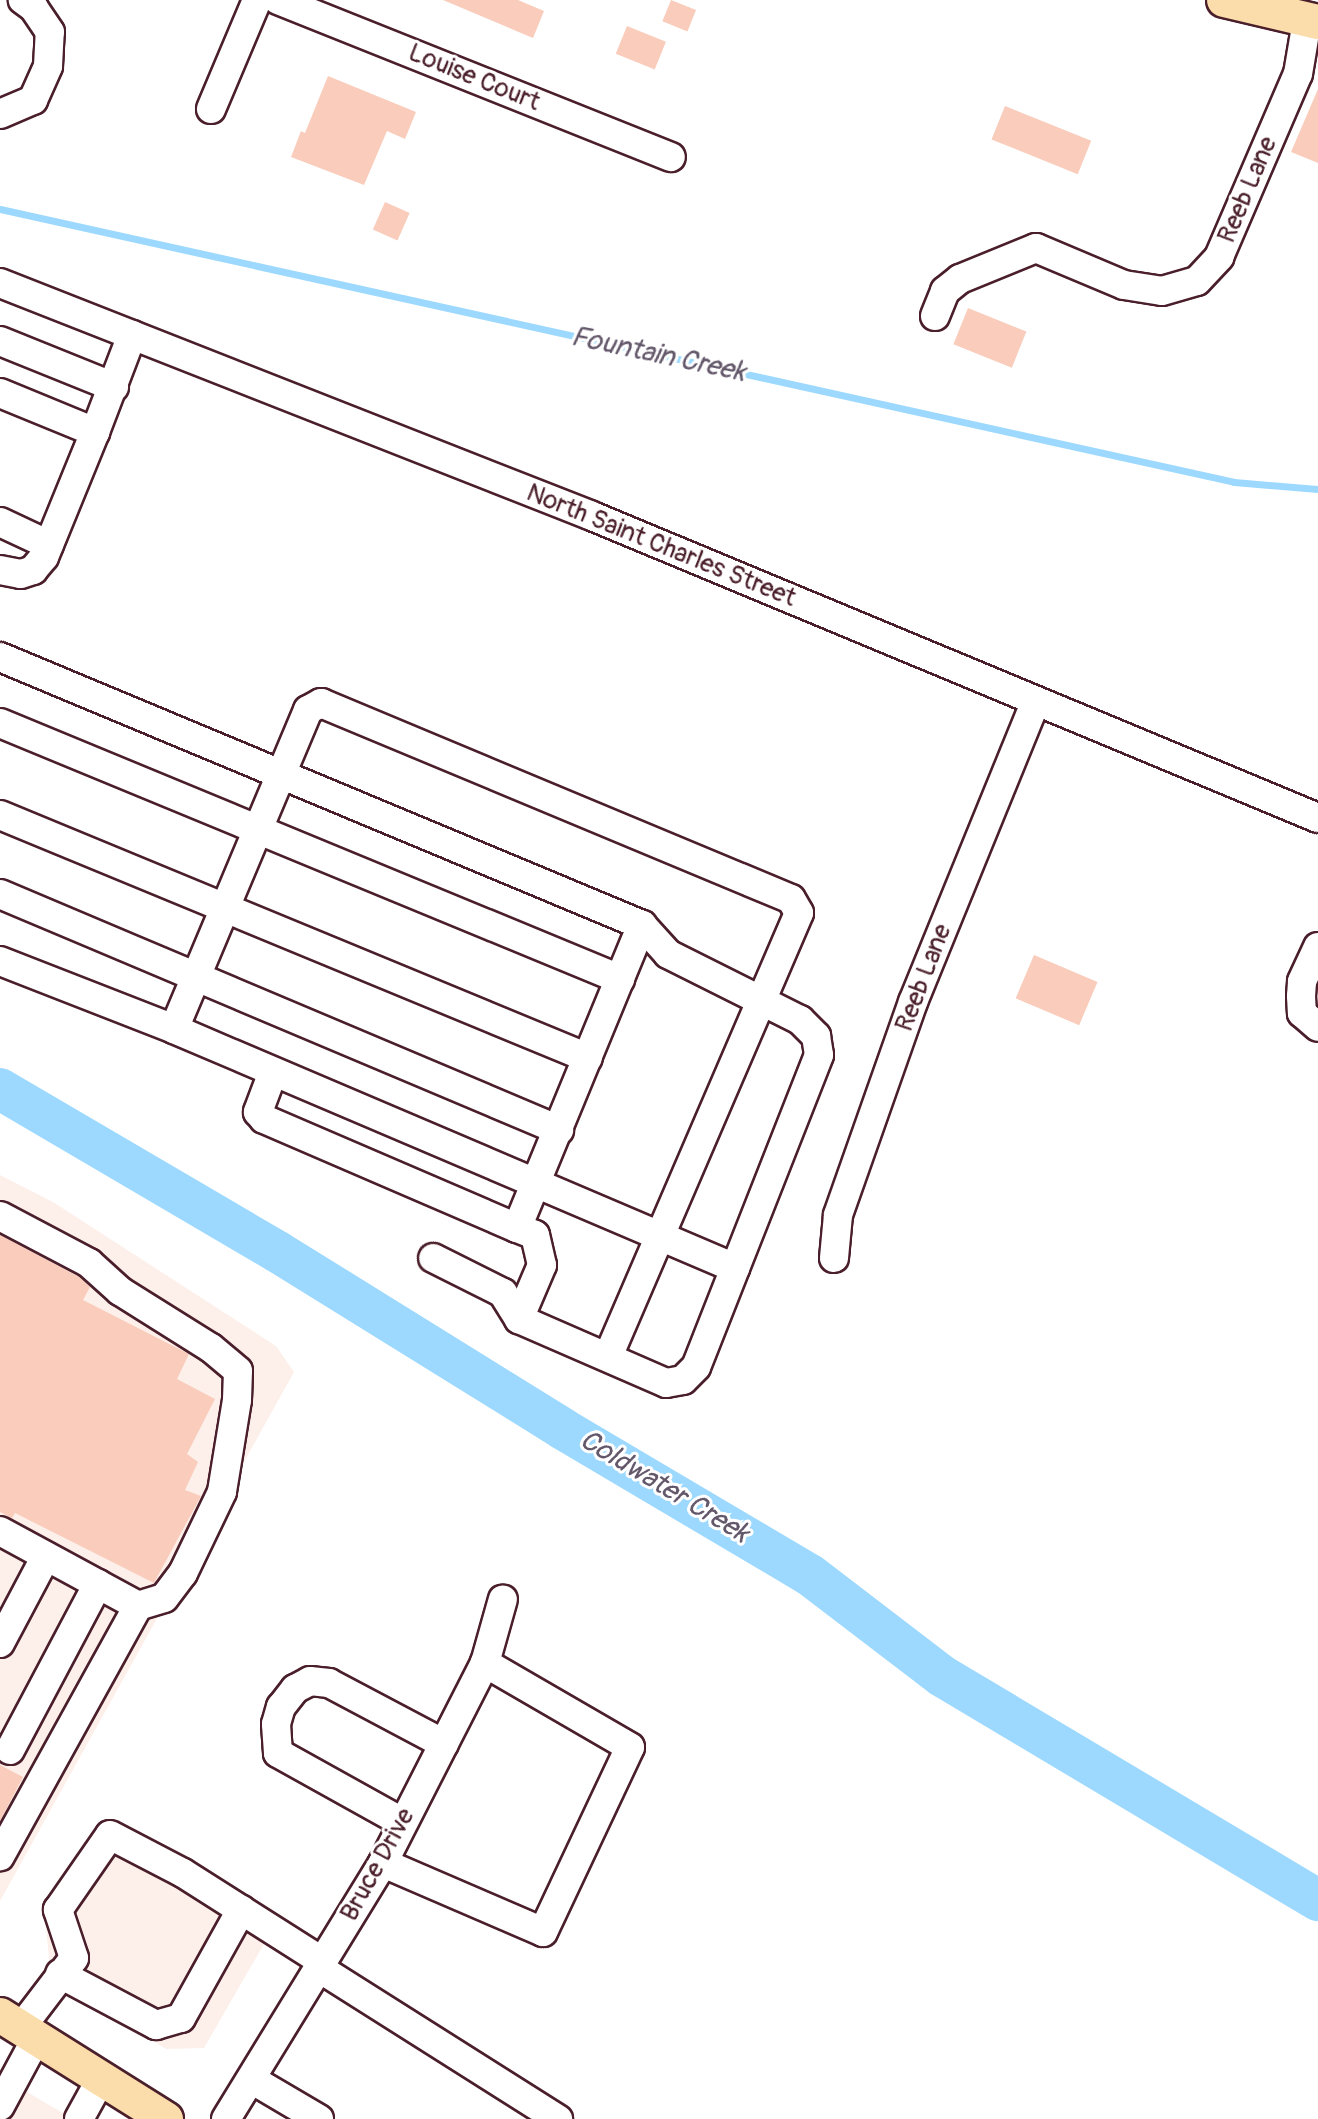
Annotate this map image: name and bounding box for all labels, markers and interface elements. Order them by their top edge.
street label: Louise Court [404,37,544,119]
street label: Reeb Lane [1212,132,1284,248]
water label: Fountain Creek [568,320,748,390]
street label: North Saint Charles Street [522,478,800,614]
street label: Reeb Lane [889,920,959,1036]
water label: Coldwater Creek [574,1423,754,1551]
street label: Bruce Drive [334,1803,422,1927]

